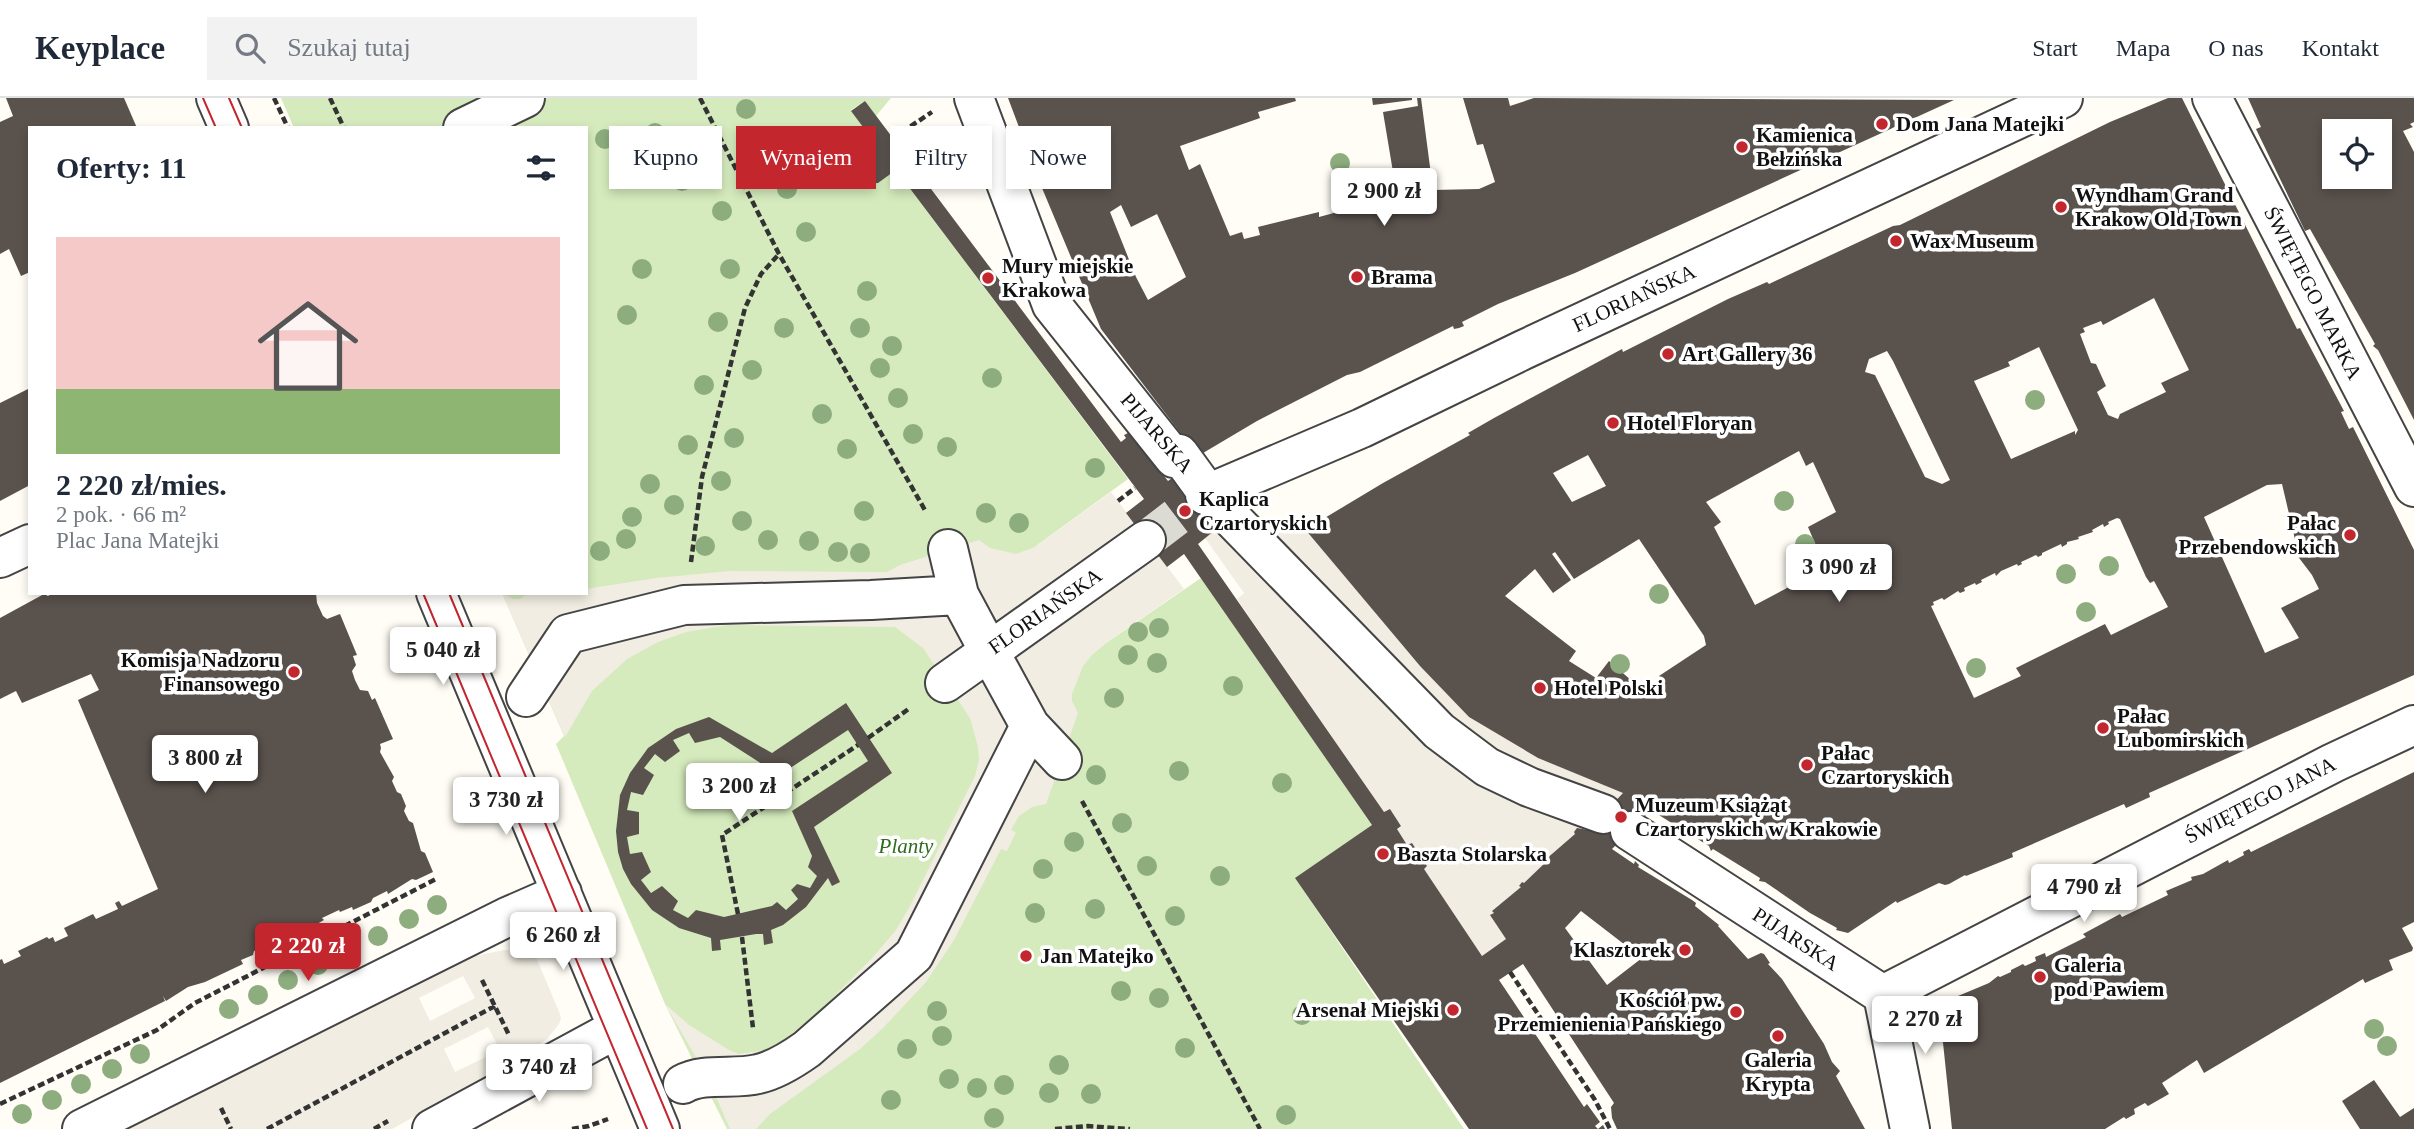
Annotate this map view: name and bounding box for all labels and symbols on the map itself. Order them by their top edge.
place label: Dom Jana Matejki [1896,112,2064,136]
marker: Dom Jana Matejki [1874,116,1890,132]
place label: Kamienica Bełzińska [1756,123,1853,171]
marker: Kamienica Bełzińska [1734,139,1750,155]
pin: 2 900 zł [1312,169,1456,228]
place label: Wyndham Grand Krakow Old Town [2075,183,2242,231]
marker: Wyndham Grand Krakow Old Town [2053,199,2069,215]
street label: ŚWIĘTEGO MARKA [2259,203,2367,384]
place label: Wax Museum [1910,229,2035,253]
marker: Wax Museum [1888,233,1904,249]
place label: Mury miejskie Krakowa [1002,254,1133,302]
street label: FLORIAŃSKA [1569,259,1700,337]
place label: Brama [1371,265,1433,289]
marker: Brama [1349,269,1365,285]
marker: Mury miejskie Krakowa [980,270,996,286]
place label: Art Gallery 36 [1682,342,1813,366]
marker: Art Gallery 36 [1660,346,1676,362]
street label: PIJARSKA [1116,388,1199,478]
place label: Hotel Floryan [1627,411,1753,435]
marker: Hotel Floryan [1605,415,1621,431]
place label: Kaplica Czartoryskich [1199,487,1328,535]
marker: Kaplica Czartoryskich [1177,503,1193,519]
place label: Pałac Przebendowskich [2179,511,2336,559]
marker: Pałac Przebendowskich [2342,527,2358,543]
pin: 3 090 zł [1767,545,1911,604]
street label: FLORIAŃSKA [984,563,1107,659]
pin: 5 040 zł [371,628,515,687]
place label: Komisja Nadzoru Finansowego [121,648,280,696]
marker: Komisja Nadzoru Finansowego [286,664,302,680]
place label: Hotel Polski [1554,676,1663,700]
marker: Hotel Polski [1532,680,1548,696]
place label: Pałac Lubomirskich [2117,704,2245,752]
marker: Pałac Lubomirskich [2095,720,2111,736]
pin: 3 800 zł [133,736,277,795]
place label: Pałac Czartoryskich [1821,741,1950,789]
street label: ŚWIĘTEGO JANA [2180,751,2340,848]
marker: Pałac Czartoryskich [1799,757,1815,773]
pin: 3 200 zł [667,764,811,823]
pin: 3 730 zł [434,778,578,837]
place label: Muzeum Książąt Czartoryskich w Krakowie [1635,793,1878,841]
marker: Muzeum Książąt Czartoryskich w Krakowie [1613,809,1629,825]
park label: Planty [878,834,934,858]
place label: Baszta Stolarska [1397,842,1547,866]
marker: Baszta Stolarska [1375,846,1391,862]
pin: 4 790 zł [2012,864,2156,924]
street label: PIJARSKA [1748,902,1844,976]
pin: 6 260 zł [491,912,635,972]
pin: 2 220 zł [236,924,380,983]
place label: Klasztorek [1573,938,1671,962]
marker: Klasztorek [1677,942,1693,958]
place label: Jan Matejko [1040,944,1154,968]
marker: Jan Matejko [1018,948,1034,964]
place label: Galeria pod Pawiem [2054,953,2165,1001]
marker: Galeria pod Pawiem [2032,969,2048,985]
place label: Kościół pw. Przemienienia Pańskiego [1497,988,1722,1036]
pin: 2 270 zł [1853,996,1997,1056]
place label: Arsenał Miejski [1296,998,1439,1022]
marker: Arsenał Miejski [1445,1002,1461,1018]
marker: Kościół pw. Przemienienia Pańskiego [1728,1004,1744,1020]
marker: Galeria Krypta [1770,1028,1786,1044]
pin: 3 740 zł [467,1044,611,1104]
place label: Galeria Krypta [1744,1048,1812,1096]

